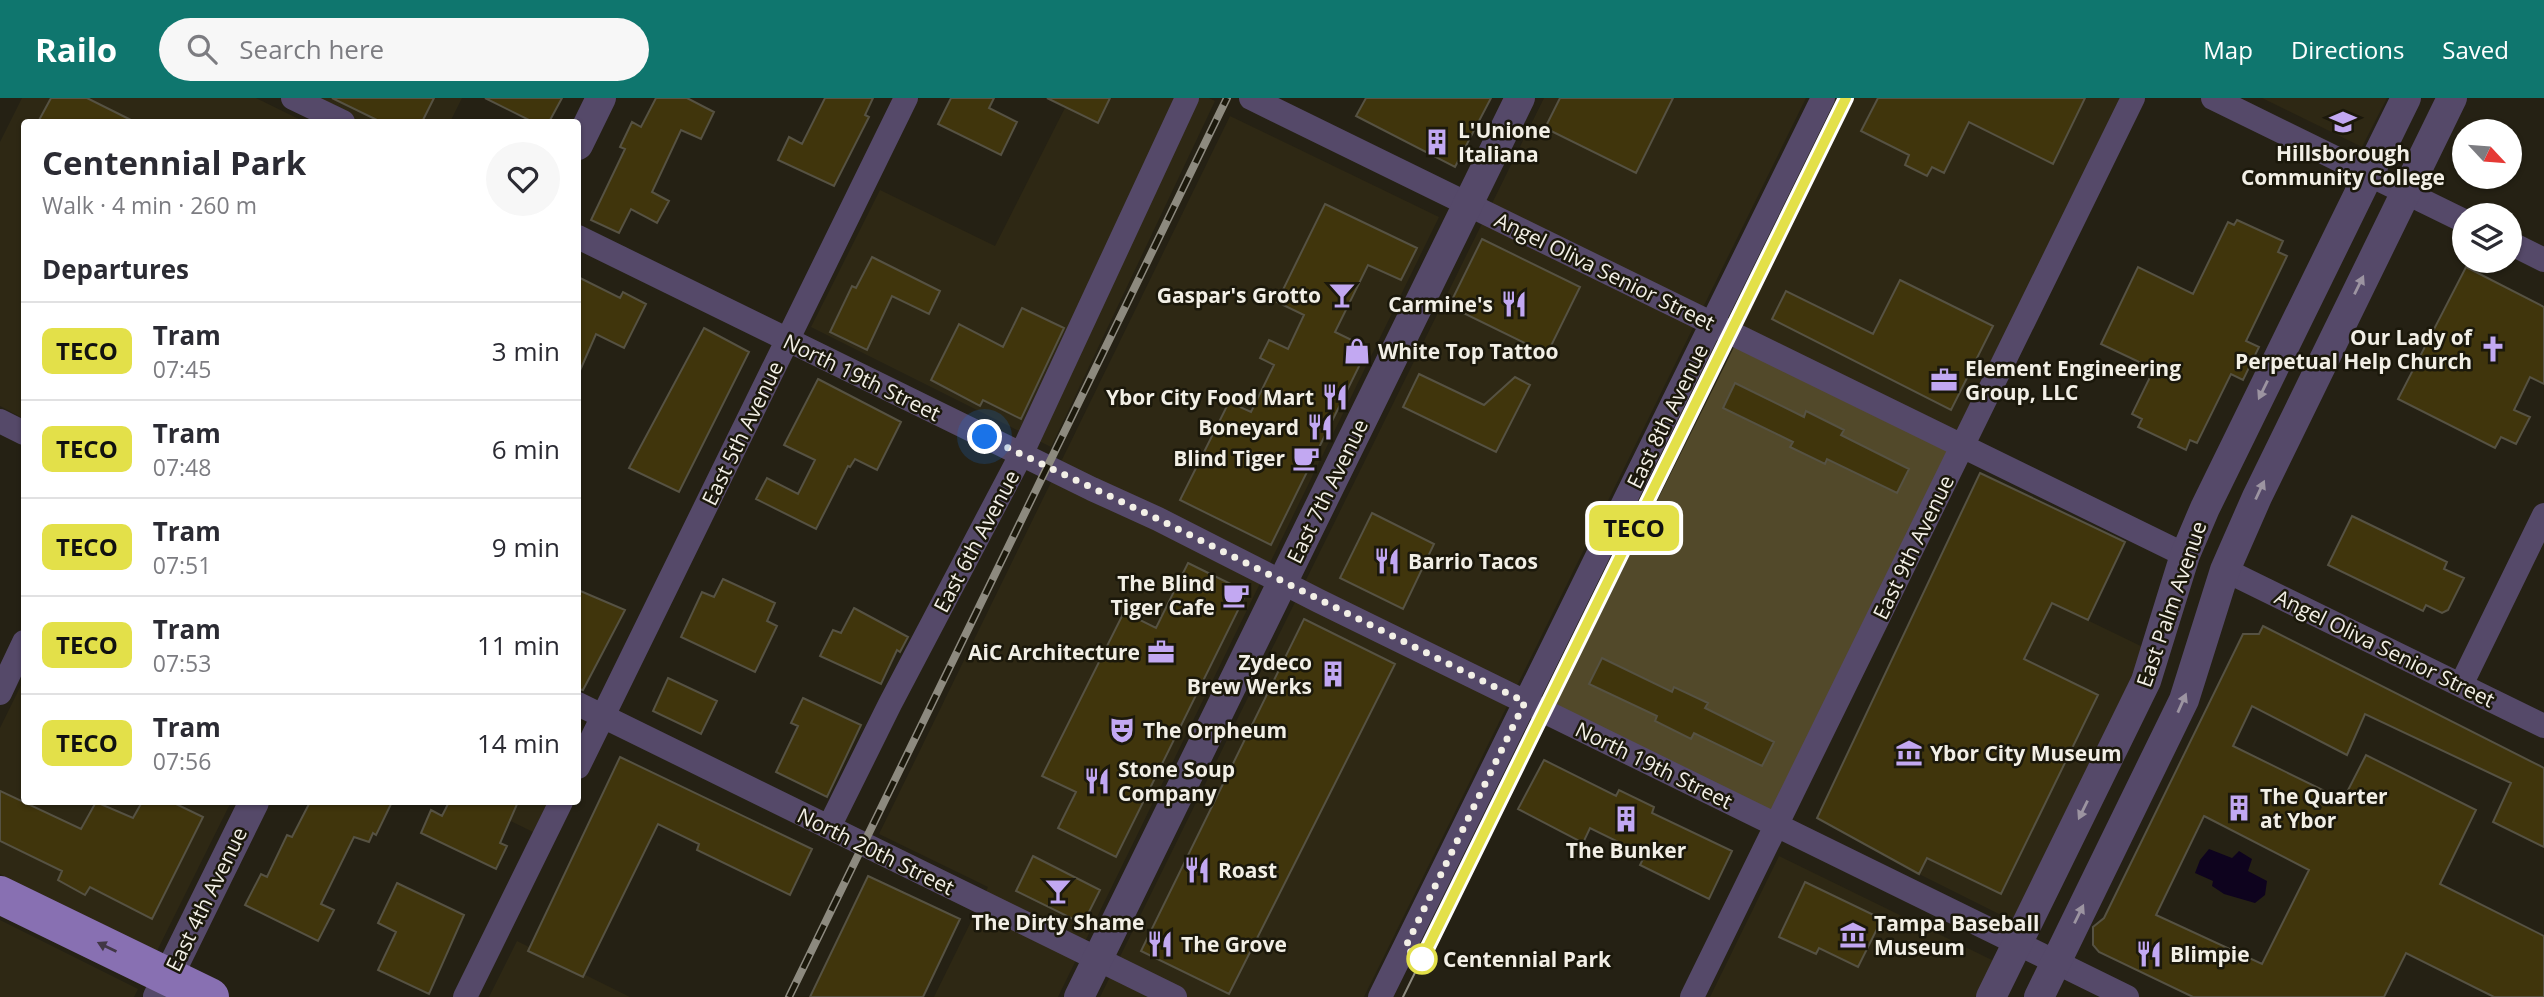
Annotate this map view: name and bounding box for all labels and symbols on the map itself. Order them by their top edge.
school or university icon: Hillsborough Community College [2328,107,2358,137]
place label: L'Unione Italiana [1458,116,1551,168]
north arrow [2452,119,2522,189]
building icon: L'Unione Italiana [1422,127,1452,157]
place label: Hillsborough Community College [2241,139,2445,191]
street label: Angel Oliva Senior Street [1490,205,1720,337]
one-way arrow [2353,275,2365,295]
bar icon: Gaspar's Grotto [1327,280,1357,310]
place label: Gaspar's Grotto [1157,281,1321,309]
restaurant icon: Carmine's [1499,289,1529,319]
place label: Carmine's [1388,290,1493,318]
place label: Our Lady of Perpetual Help Church [2235,323,2474,375]
street label: North 19th Street [779,327,945,427]
church icon: Our Lady of Perpetual Help Church [2478,334,2508,364]
shop icon: White Top Tattoo [1342,336,1372,366]
place label: White Top Tattoo [1378,337,1558,365]
street label: East 8th Avenue [1620,339,1714,493]
place label: Element Engineering Group, LLC [1965,354,2181,406]
street label: East 5th Avenue [695,356,789,510]
office icon: Element Engineering Group, LLC [1929,365,1959,395]
one-way arrow [2258,380,2269,400]
restaurant icon: Ybor City Food Mart [1320,382,1350,412]
place label: Ybor City Food Mart [1106,383,1314,411]
restaurant icon: Boneyard [1305,412,1335,442]
place label: Boneyard [1198,413,1299,441]
street label: East 7th Avenue [1280,414,1374,568]
your location [967,419,1002,454]
cafe icon: Blind Tiger [1291,443,1321,473]
place label: Blind Tiger [1173,444,1285,472]
street label: East 6th Avenue [927,465,1025,617]
street label: East 9th Avenue [1866,470,1960,624]
one-way arrow [2254,480,2266,500]
line badge: TECO [1585,505,1683,551]
street label: East Palm Avenue [2129,517,2213,691]
restaurant icon: Barrio Tacos [1372,546,1402,576]
place label: Barrio Tacos [1408,547,1538,575]
place label: The Blind Tiger Cafe [1111,569,1215,621]
cafe icon: The Blind Tiger Cafe [1221,580,1251,610]
street label: Angel Oliva Senior Street [2270,582,2500,714]
office icon: AiC Architecture [1146,637,1176,667]
place label: AiC Architecture [968,638,1140,666]
place label: Zydeco Brew Werks [1187,648,1312,700]
building icon: Zydeco Brew Werks [1318,659,1348,689]
one-way arrow [2177,693,2188,714]
theatre icon: The Orpheum [1107,715,1137,745]
street label: North 19th Street [1571,715,1737,815]
place label: The Orpheum [1143,716,1287,744]
museum icon: Ybor City Museum [1894,738,1924,768]
place label: Ybor City Museum [1930,739,2122,767]
place label: Stone Soup Company [1118,755,1235,807]
restaurant icon: Stone Soup Company [1082,766,1112,796]
place label: The Quarter at Ybor [2260,782,2388,834]
building icon: The Quarter at Ybor [2224,793,2254,823]
one-way arrow [2077,800,2088,820]
street label: North 20th Street [793,801,959,901]
building icon: The Bunker [1611,804,1641,834]
street label: East 4th Avenue [159,822,253,976]
place label: The Bunker [1566,836,1687,864]
restaurant icon: Roast [1182,855,1212,885]
place label: Roast [1218,856,1277,884]
bar icon: The Dirty Shame [1043,876,1073,906]
one-way arrow [2074,904,2085,924]
place label: The Dirty Shame [972,908,1144,936]
place label: Tampa Baseball Museum [1874,909,2039,961]
museum icon: Tampa Baseball Museum [1838,920,1868,950]
restaurant icon: The Grove [1145,929,1175,959]
place label: The Grove [1181,930,1287,958]
restaurant icon: Blimpie [2134,939,2164,969]
place label: Blimpie [2170,940,2250,968]
one-way arrow [97,941,117,952]
marker: Centennial Park [1407,944,1437,974]
place label: Centennial Park [1443,945,1612,973]

